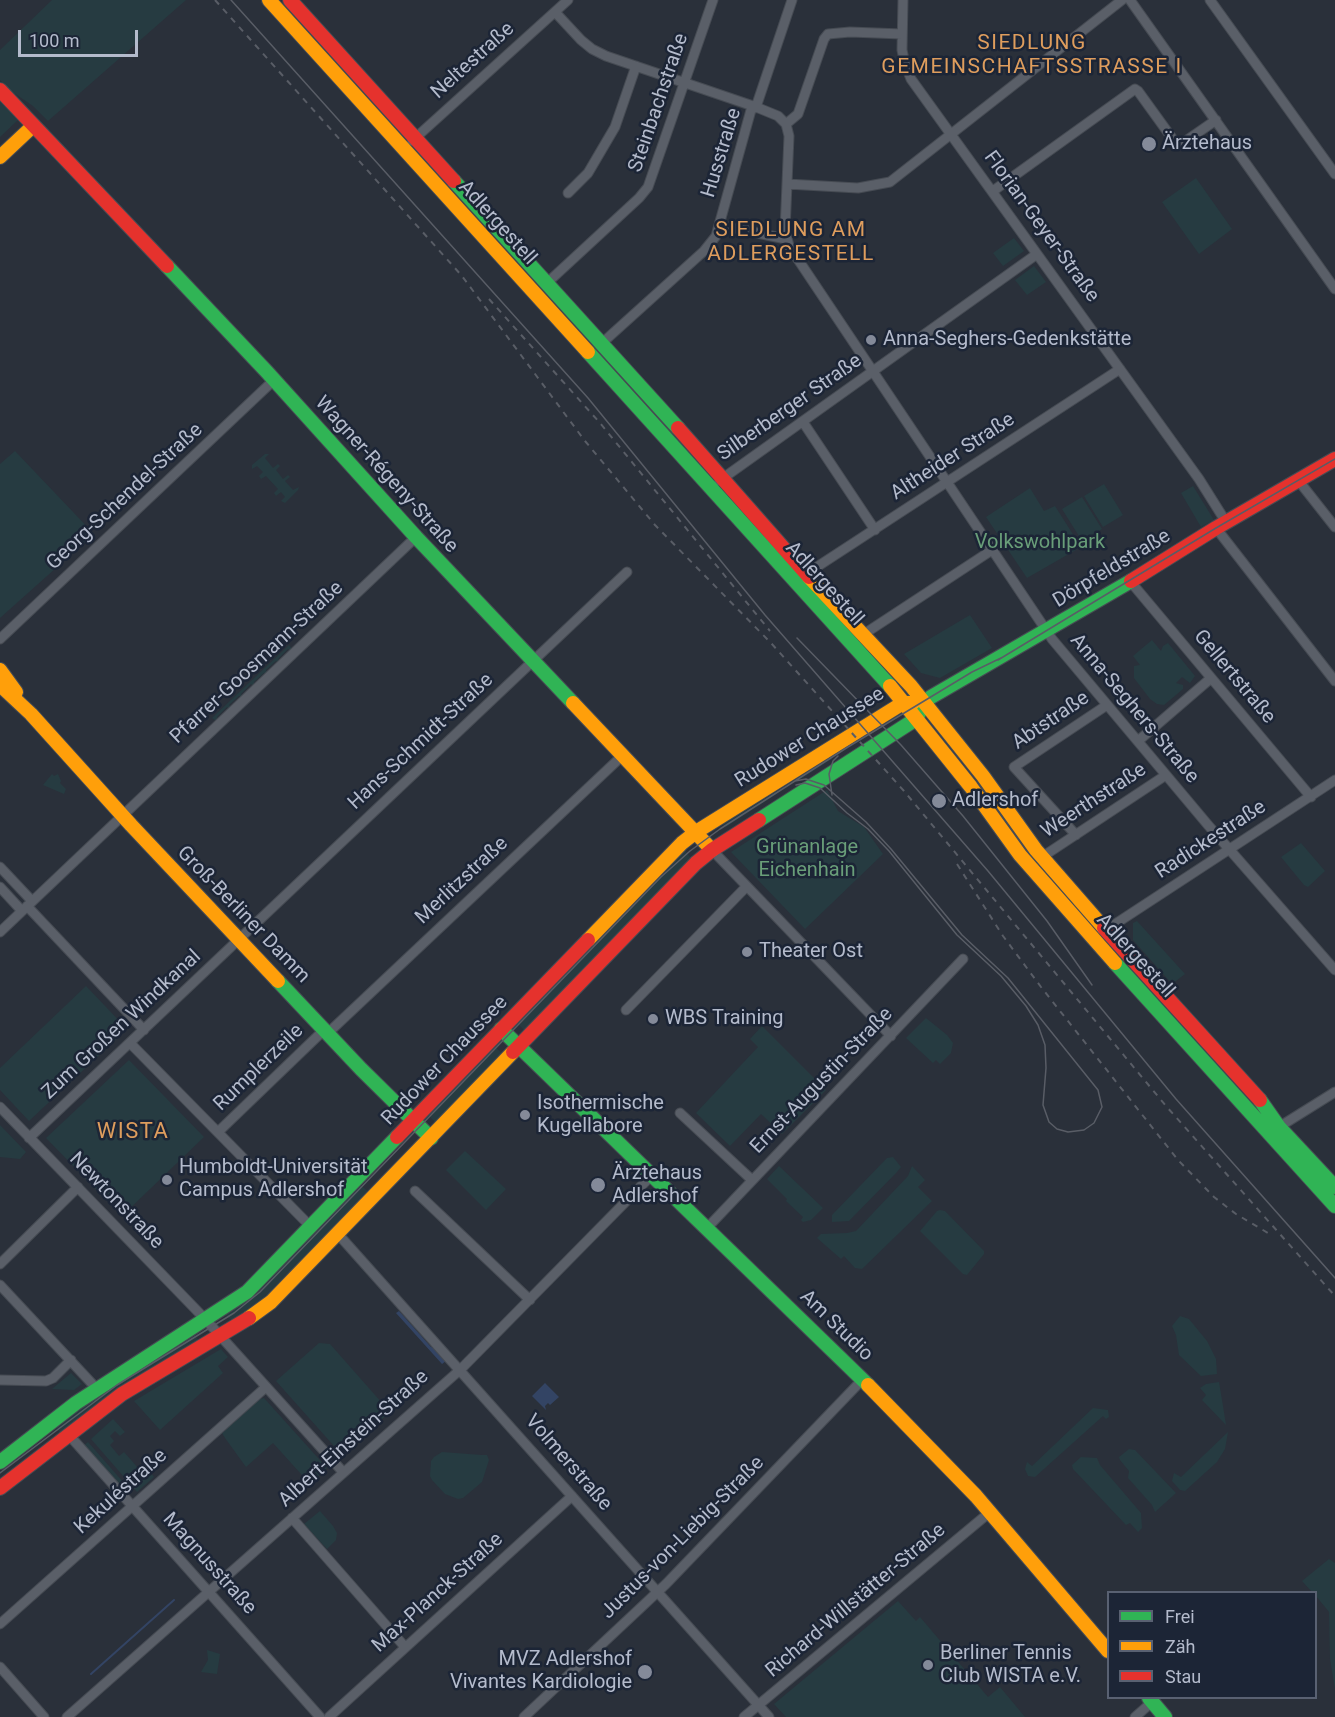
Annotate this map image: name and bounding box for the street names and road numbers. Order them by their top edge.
street label: Neltestraße [427,17,519,105]
street label: Steinbachstraße [624,30,694,176]
street label: Husstraße [697,105,747,201]
street label: Florian-Geyer-Straße [978,147,1104,307]
street label: Adlergestell [453,176,541,270]
street label: Silberberger Straße [713,349,867,467]
street label: Wagner-Régeny-Straße [309,392,463,558]
street label: Altheider Straße [887,408,1019,506]
street label: Georg-Schendel-Straße [42,419,208,575]
street label: Dörpfeldstraße [1049,525,1175,613]
street label: Adlergestell [780,537,868,631]
street label: Pfarrer-Goosmann-Straße [166,577,348,749]
street label: Gellertstraße [1188,625,1280,729]
street label: Anna-Seghers-Straße [1064,629,1204,789]
street label: Hans-Schmidt-Straße [344,669,498,815]
street label: Rudower Chaussee [731,682,889,794]
street label: Abtstraße [1008,687,1094,755]
street label: Weerthstraße [1037,758,1151,844]
street label: Radickestraße [1151,795,1271,885]
street label: Merlitzstraße [411,832,513,930]
street label: Groß-Berliner Damm [171,842,315,988]
street label: Adlergestell [1091,909,1179,1003]
street label: Zum Großen Windkanal [38,945,206,1105]
street label: Rudower Chaussee [377,991,513,1131]
street label: Ernst-Augustin-Straße [746,1003,898,1159]
street label: Rumplerzeile [209,1019,309,1117]
street label: Newtonstraße [64,1148,168,1254]
street label: Am Studio [794,1285,878,1367]
street label: Albert-Einstein-Straße [274,1365,434,1513]
street label: Volmerstraße [520,1410,616,1516]
street label: Kekuléstraße [70,1444,172,1540]
street label: Justus-von-Liebig-Straße [597,1452,769,1624]
street label: Magnusstraße [157,1508,261,1620]
street label: Richard-Willstätter-Straße [761,1519,951,1683]
street label: Max-Planck-Straße [368,1528,508,1658]

